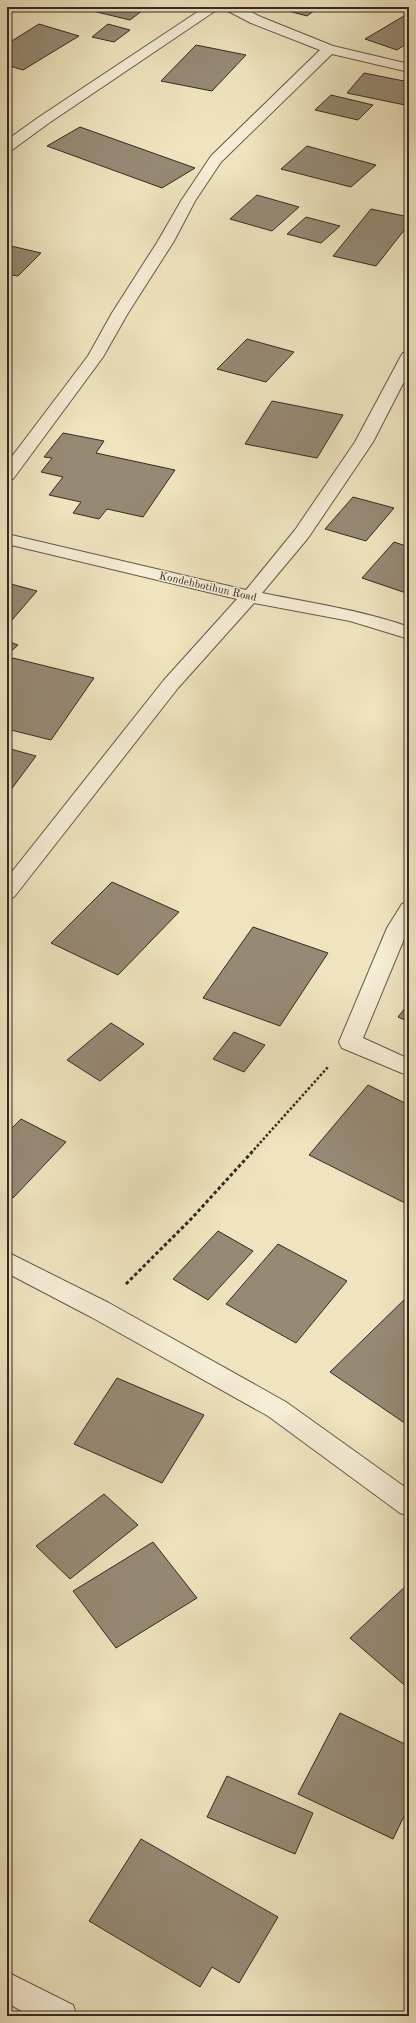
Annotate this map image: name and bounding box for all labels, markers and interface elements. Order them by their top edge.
street label: Kondehbotihun Road [158,571,258,604]

